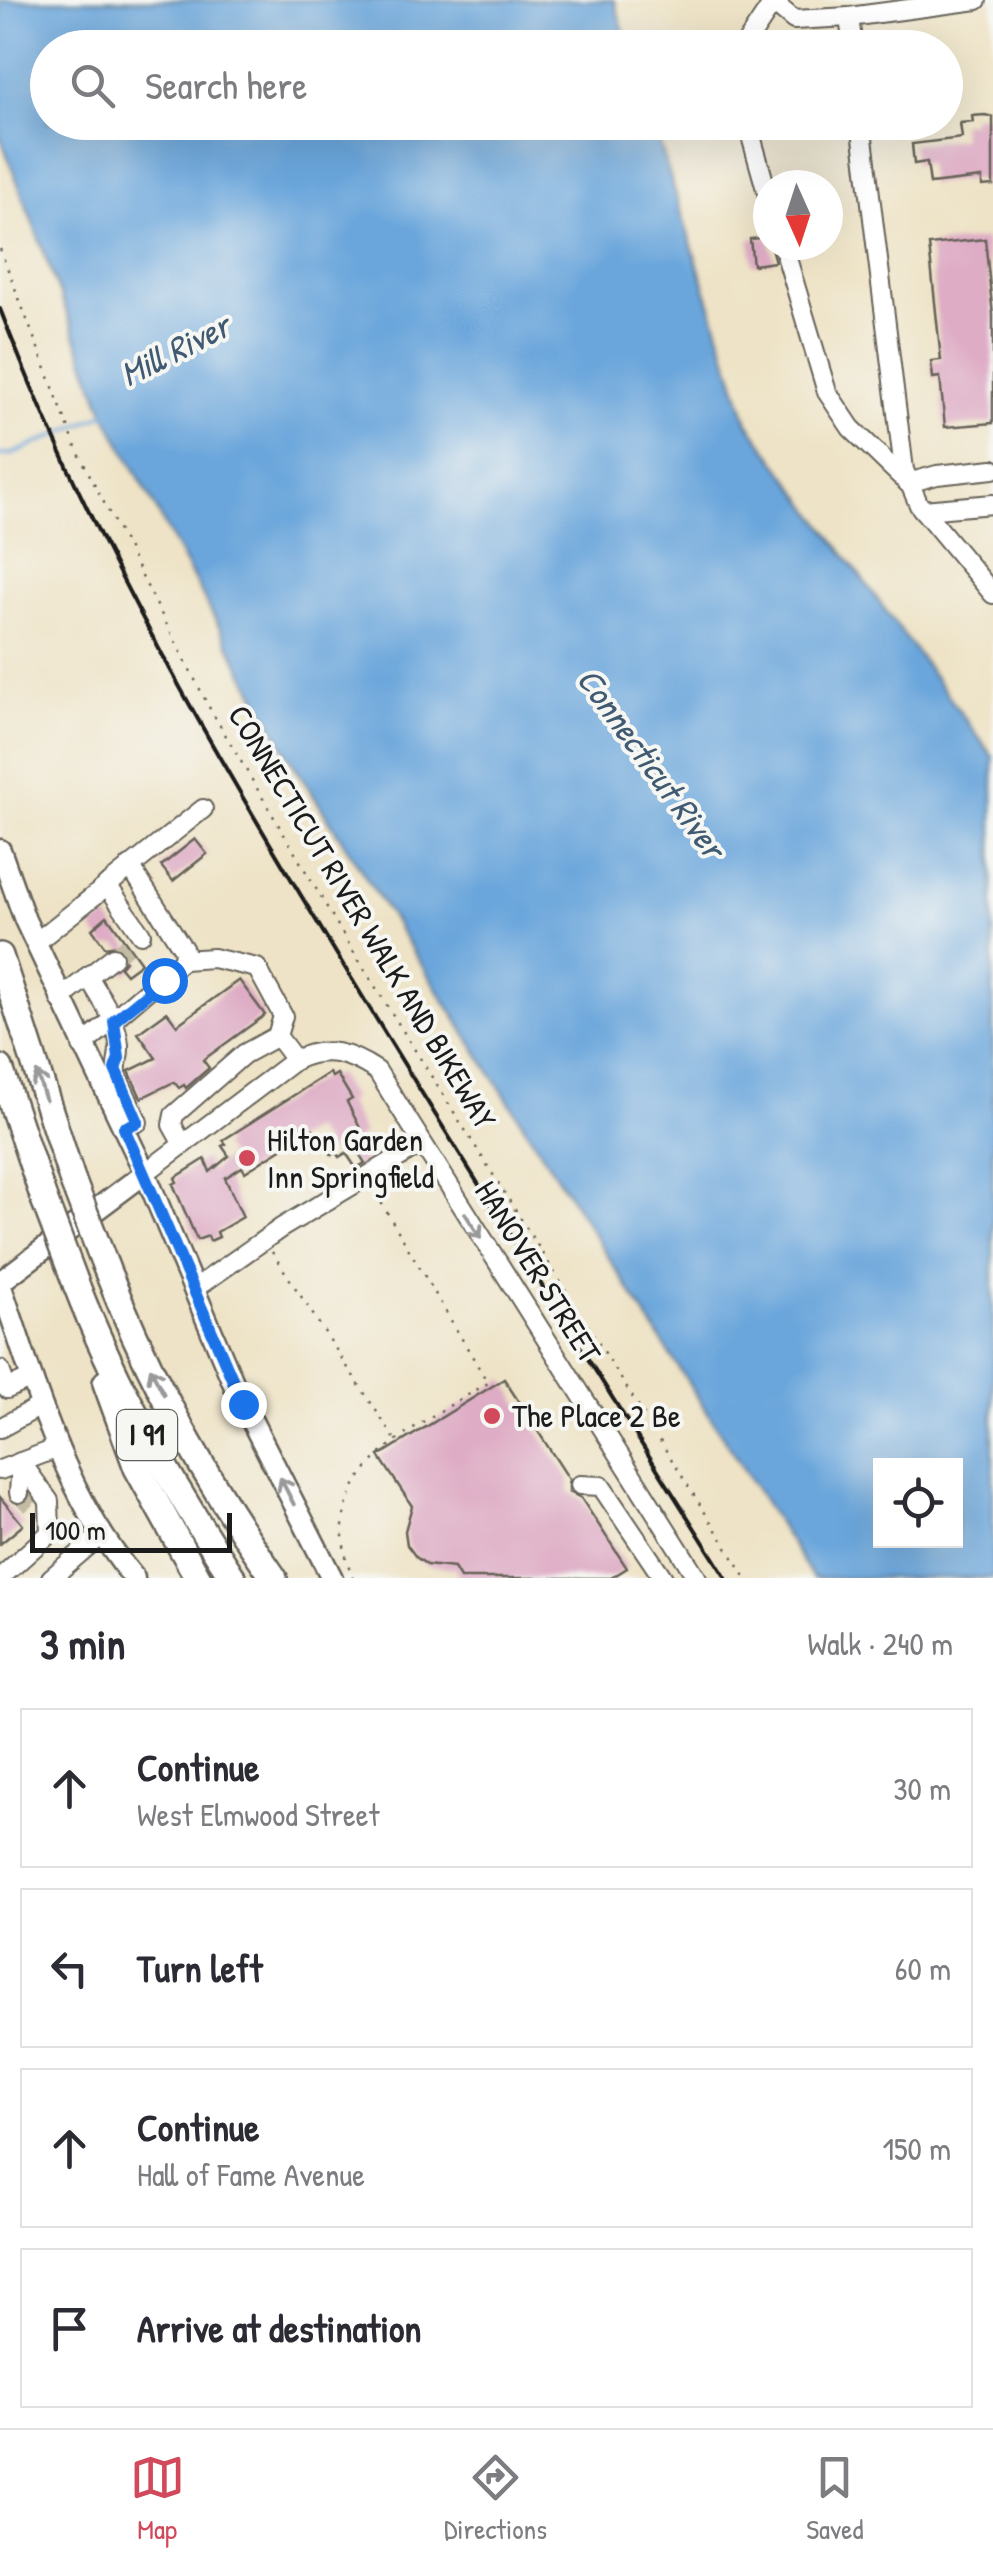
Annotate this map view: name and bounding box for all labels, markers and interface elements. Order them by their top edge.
search box [30,30,963,140]
icon: search [65,58,120,113]
text: Search here [145,59,307,111]
north arrow [753,170,843,260]
water label: Mill River [112,300,242,397]
water label: Connecticut River [566,658,739,871]
street label: CONNECTICUT RIVER WALK AND BIKEWAY [218,697,506,1137]
route start [142,958,188,1004]
one-way arrow [31,1071,49,1103]
place label: Hilton Garden Inn Springfield [267,1118,434,1198]
marker: Hilton Garden Inn Springfield [236,1147,258,1169]
street label: HANOVER STREET [465,1173,612,1372]
one-way arrow [463,1211,483,1240]
one-way arrow [146,1366,165,1396]
route end [221,1382,267,1428]
place label: The Place 2 Be [512,1394,681,1437]
marker: The Place 2 Be [481,1405,503,1427]
road number: I 91 [117,1410,177,1460]
map controls [873,1458,963,1548]
button: locate [873,1458,963,1548]
one-way arrow [277,1477,296,1507]
scale bar [30,1508,232,1552]
text: 100 m [45,1511,106,1549]
text: 3 min [40,1615,125,1672]
text: Walk · 240 m [807,1622,953,1665]
text: Continue [137,1741,259,1793]
icon: ahead [42,1761,97,1816]
text: 30 m [893,1767,951,1810]
text: West Elmwood Street [137,1793,380,1836]
icon: left [42,1941,97,1996]
text: Turn left [137,1942,262,1994]
text: 60 m [895,1947,951,1990]
text: Continue [137,2101,259,2153]
icon: ahead [42,2121,97,2176]
text: 150 m [882,2127,951,2170]
text: Hall of Fame Avenue [137,2153,365,2196]
icon: arrive [42,2301,97,2356]
text: Arrive at destination [137,2302,421,2354]
tab: Map [130,2450,185,2548]
tab: Directions [444,2450,547,2548]
tab: Saved [806,2450,863,2548]

